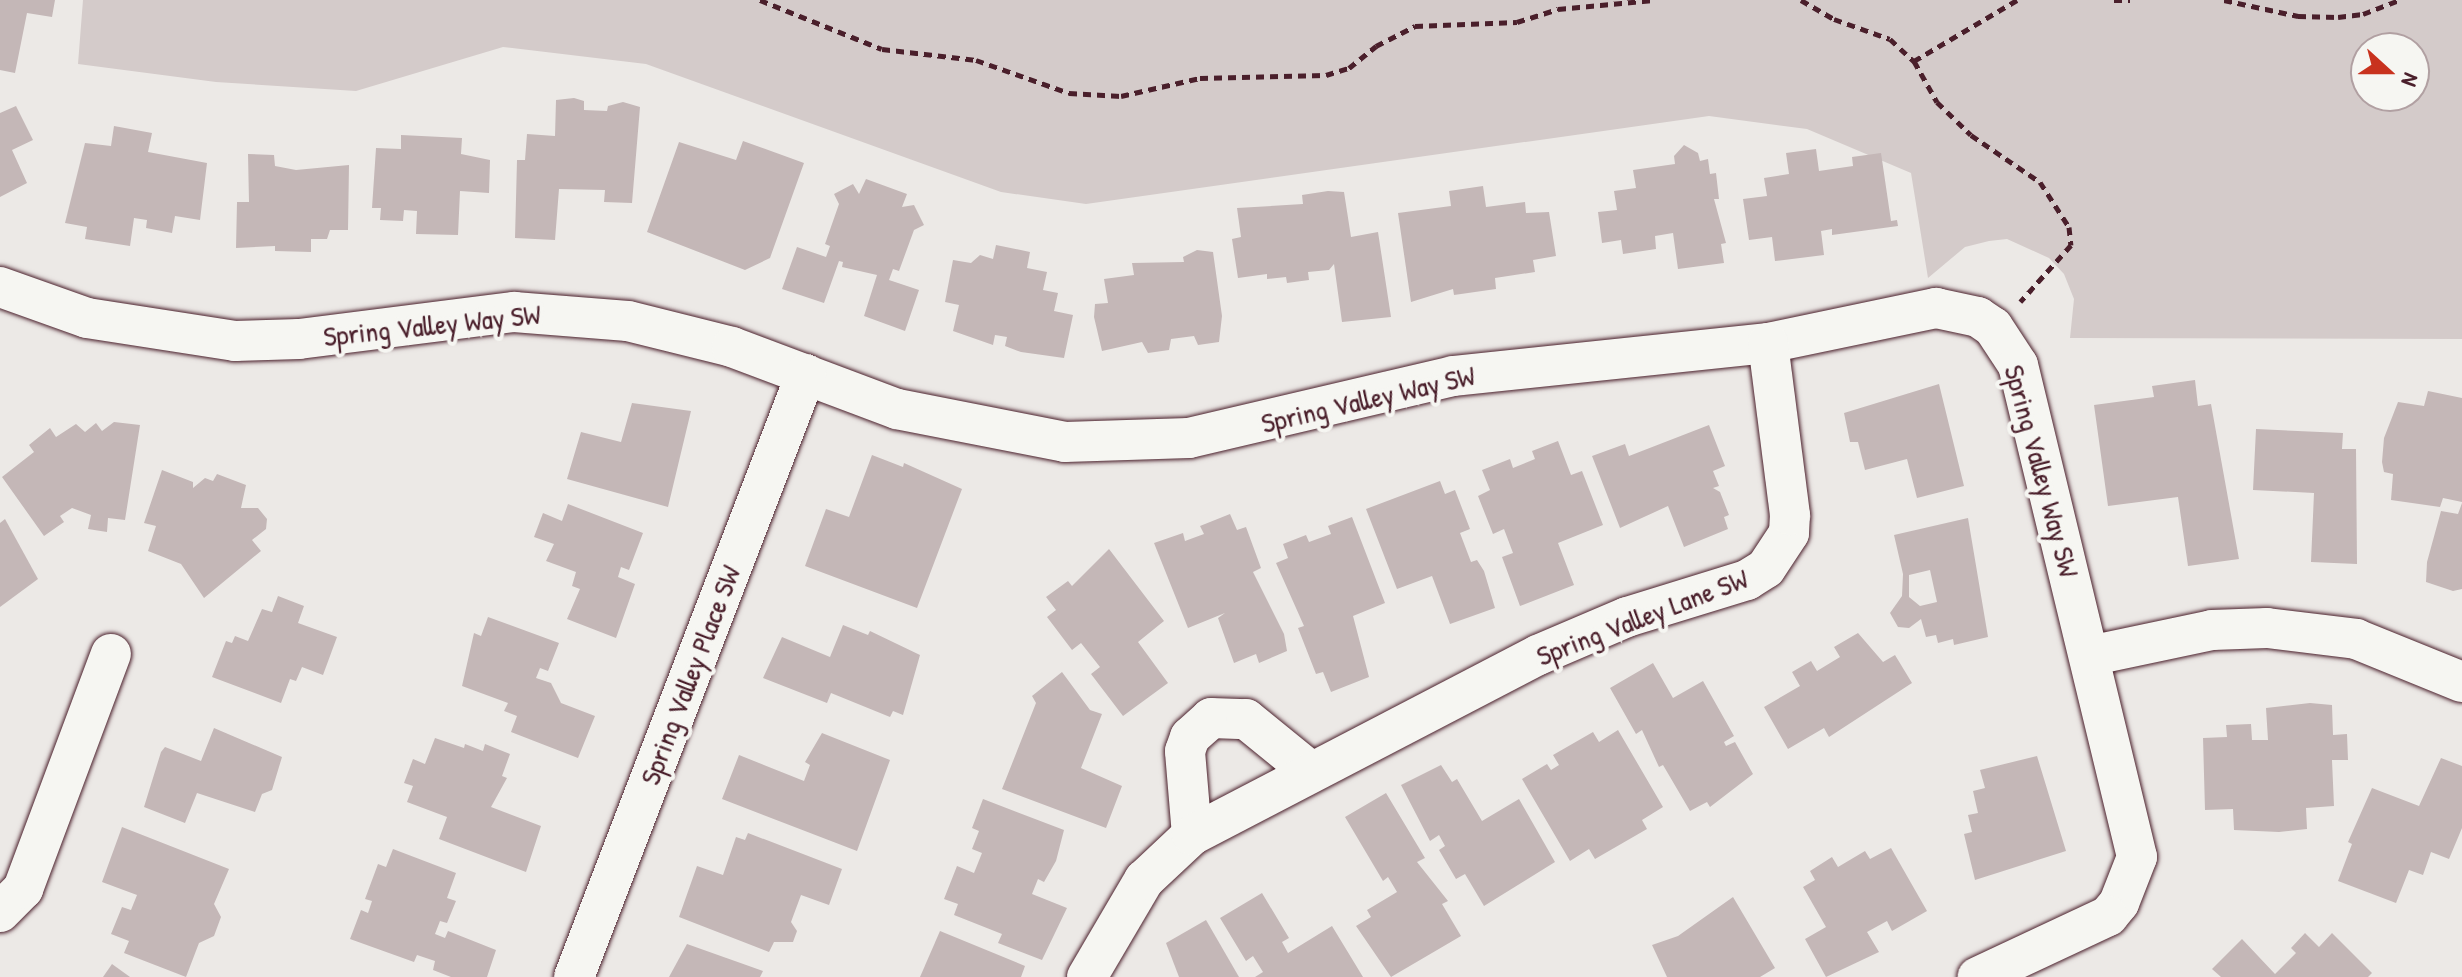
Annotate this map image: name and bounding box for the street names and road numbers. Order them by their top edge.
street label: Spring Valley Way SW [322,297,542,353]
street label: Spring Valley Way SW [1258,358,1478,440]
street label: Spring Valley Way SW [1998,361,2086,581]
street label: Spring Valley Place SW [633,561,747,789]
street label: Spring Valley Lane SW [1532,561,1752,673]

